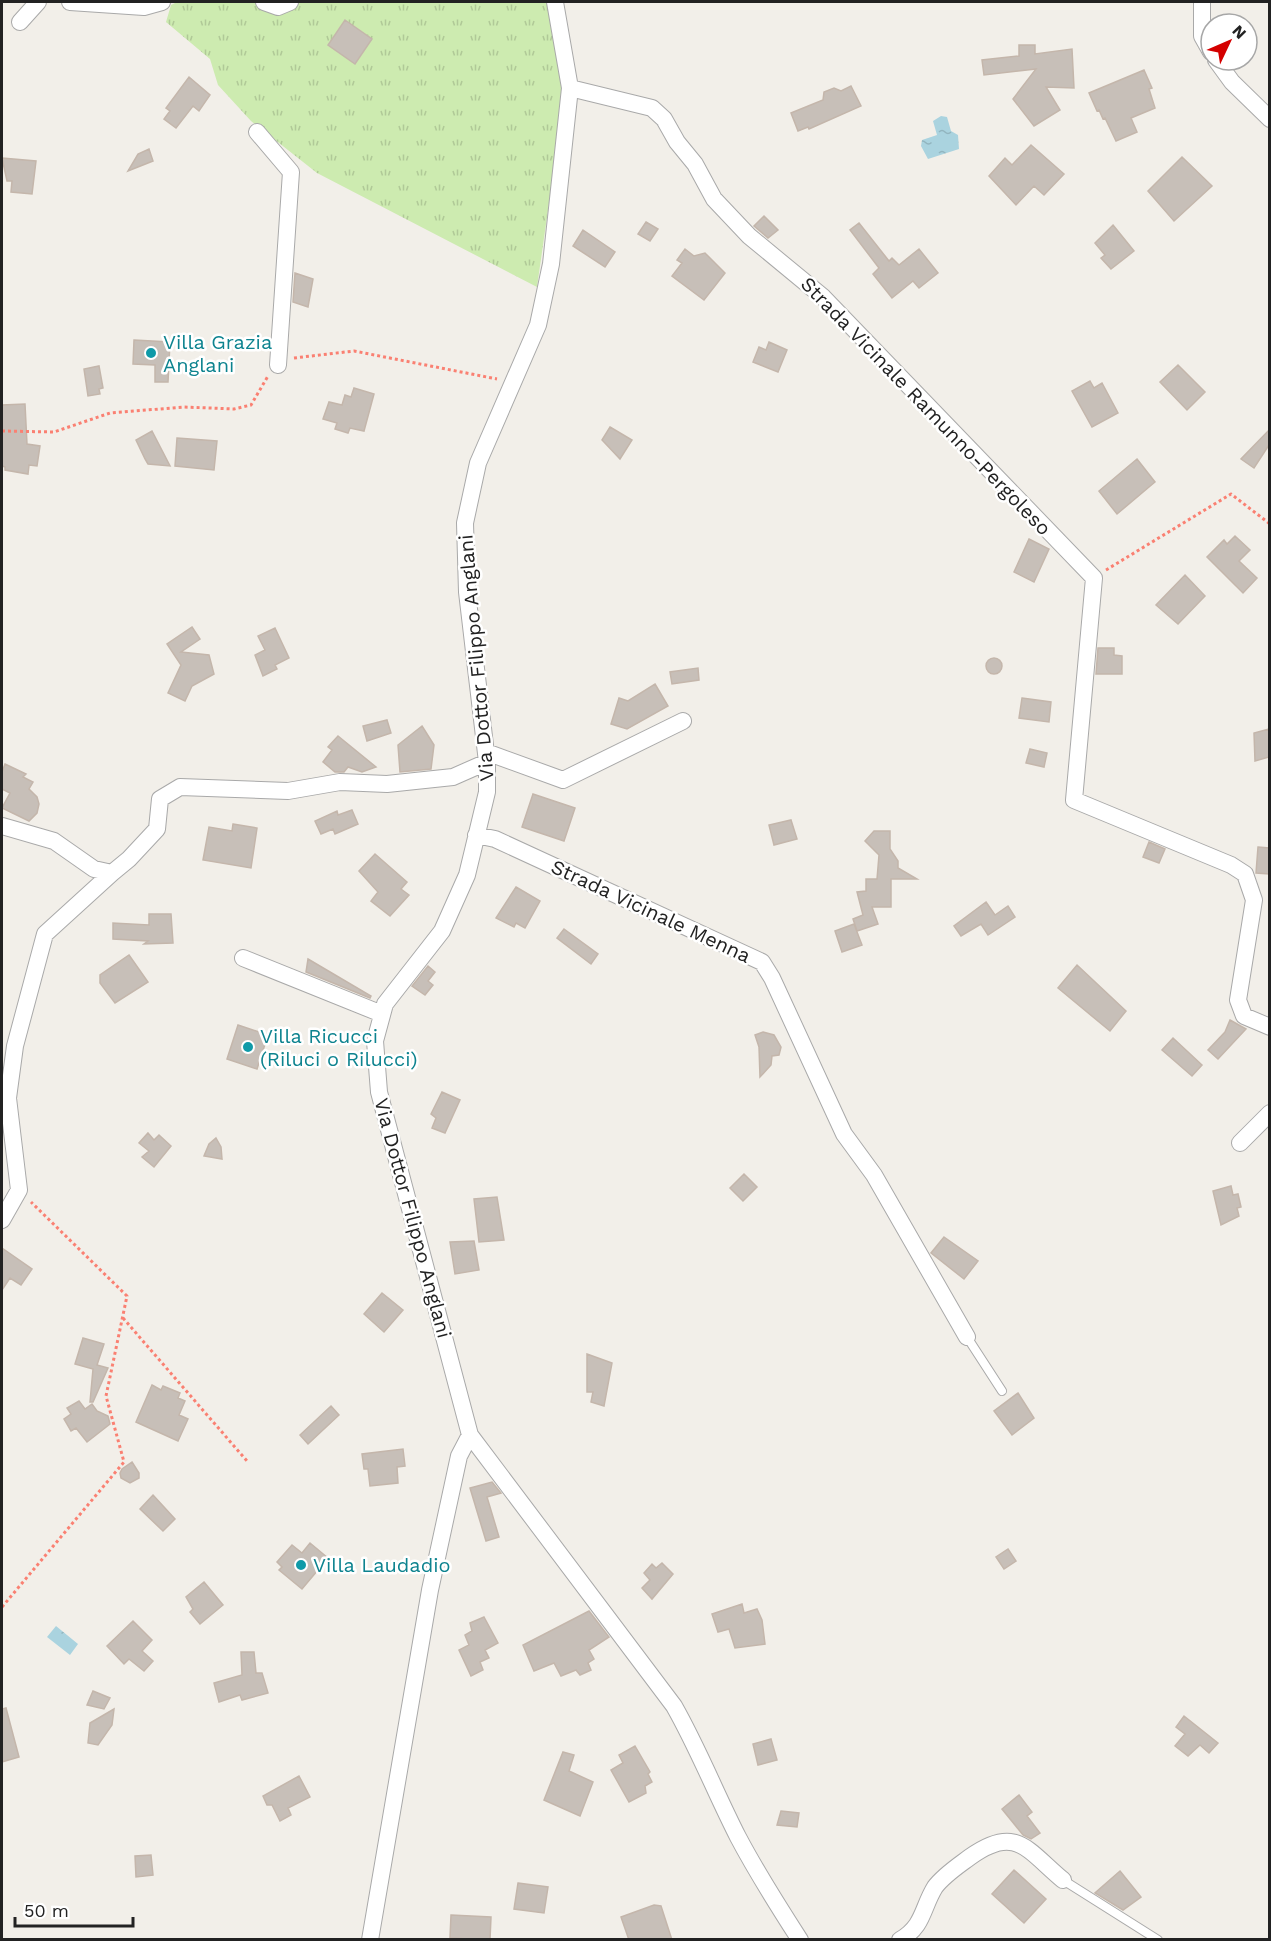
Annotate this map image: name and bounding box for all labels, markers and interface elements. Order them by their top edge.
north arrow [1199,12,1259,72]
text: N [1228,21,1250,43]
street label: Strada Vicinale Ramunno-Pergoleso [796,272,1056,540]
place label: Villa Grazia Anglani [163,330,272,377]
marker: Villa Grazia Anglani [144,346,158,360]
street label: Via Dottor Filippo Anglani [453,534,499,782]
street label: Strada Vicinale Menna [547,854,755,968]
place label: Villa Ricucci (Riluci o Rilucci) [260,1024,418,1071]
marker: Villa Ricucci (Riluci o Rilucci) [241,1040,255,1054]
street label: Via Dottor Filippo Anglani [369,1095,457,1341]
place label: Villa Laudadio [313,1553,451,1577]
marker: Villa Laudadio [294,1558,308,1572]
scale bar [15,1890,134,1928]
text: 50 m [24,1900,69,1921]

